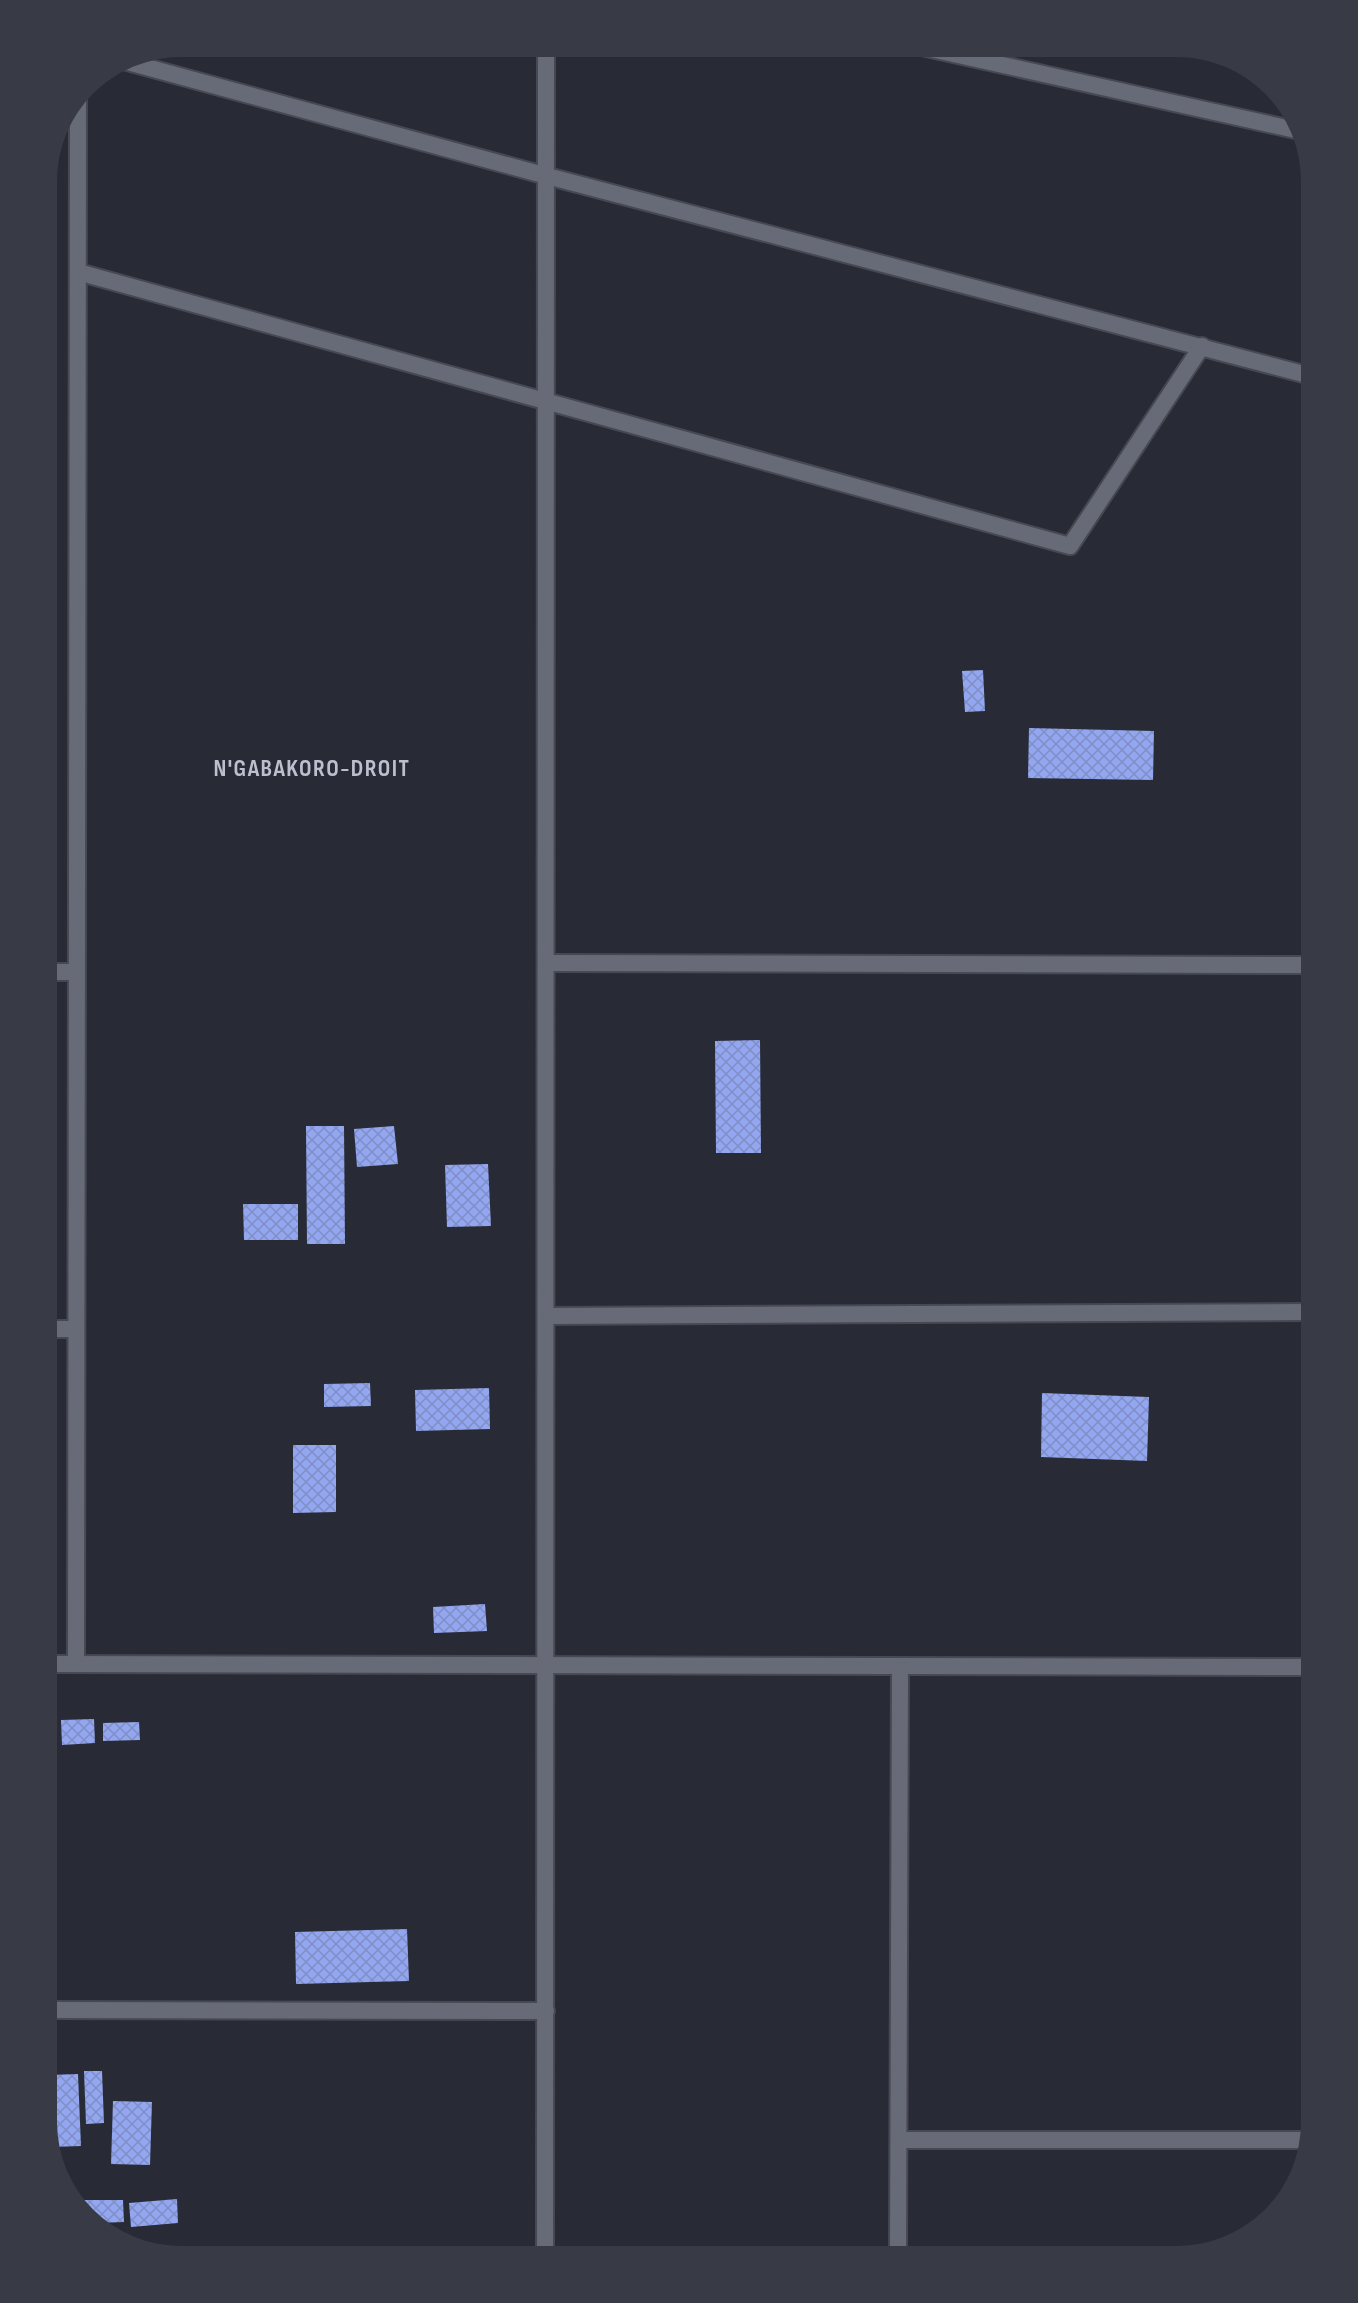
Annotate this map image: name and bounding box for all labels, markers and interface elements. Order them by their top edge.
district label: N'GABAKORO-DROIT [213,754,411,783]

